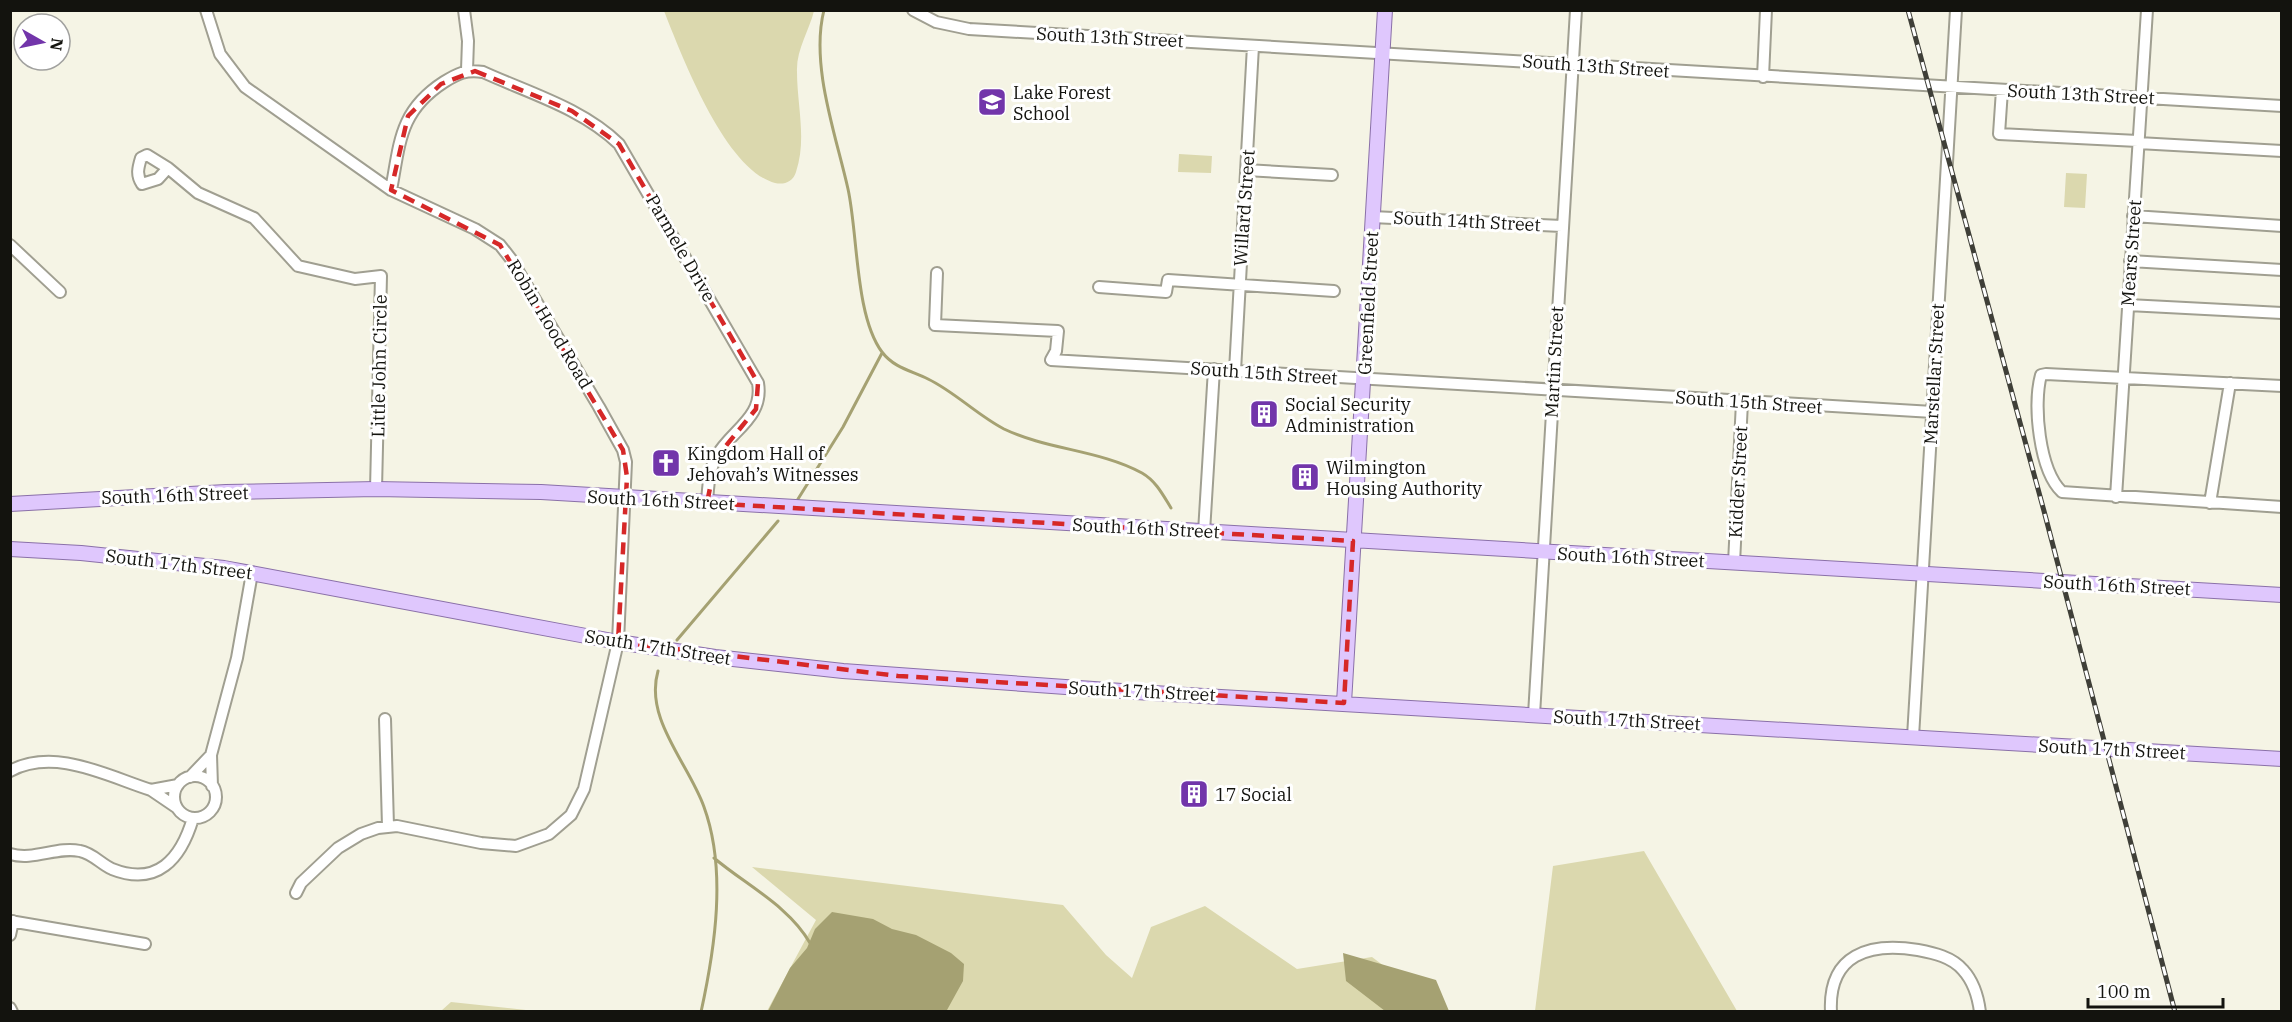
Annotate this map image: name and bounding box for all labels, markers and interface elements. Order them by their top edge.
north arrow [12,12,72,72]
street label: South 13th Street [1036,22,1184,52]
text: N [46,37,68,52]
street label: South 13th Street [1522,49,1670,83]
street label: South 13th Street [2007,79,2155,109]
place label: Lake Forest School [1013,81,1111,125]
school or university icon: Lake Forest School [976,86,1008,118]
street label: Willard Street [1228,149,1260,267]
street label: Parmele Drive [641,190,721,306]
street label: Mears Street [2116,199,2146,307]
street label: South 14th Street [1393,206,1541,236]
street label: Greenfield Street [1353,231,1383,375]
street label: Robin Hood Road [502,255,598,393]
street label: Little John Circle [366,294,392,438]
street label: Marstellar Street [1919,303,1949,445]
street label: Martin Street [1540,305,1568,419]
street label: South 15th Street [1190,356,1338,390]
street label: South 15th Street [1675,385,1823,419]
place label: Social Security Administration [1285,393,1415,437]
building icon: Social Security Administration [1248,398,1280,430]
street label: Kidder Street [1724,425,1752,539]
place label: Kingdom Hall of Jehovah’s Witnesses [687,442,859,486]
church icon: Kingdom Hall of Jehovah’s Witnesses [650,447,682,479]
place label: Wilmington Housing Authority [1326,456,1482,500]
building icon: Wilmington Housing Authority [1289,461,1321,493]
street label: South 16th Street [101,481,249,509]
street label: South 16th Street [587,485,735,515]
street label: South 16th Street [1072,513,1220,543]
street label: South 16th Street [1557,542,1705,572]
street label: South 17th Street [104,544,254,584]
street label: South 16th Street [2043,570,2191,600]
street label: South 17th Street [583,624,733,670]
street label: South 17th Street [1068,676,1216,706]
street label: South 17th Street [1553,705,1701,735]
street label: South 17th Street [2038,734,2186,764]
building icon: 17 Social [1178,778,1210,810]
place label: 17 Social [1215,783,1292,806]
scale bar [2088,971,2223,1009]
text: 100 m [2097,980,2151,1003]

